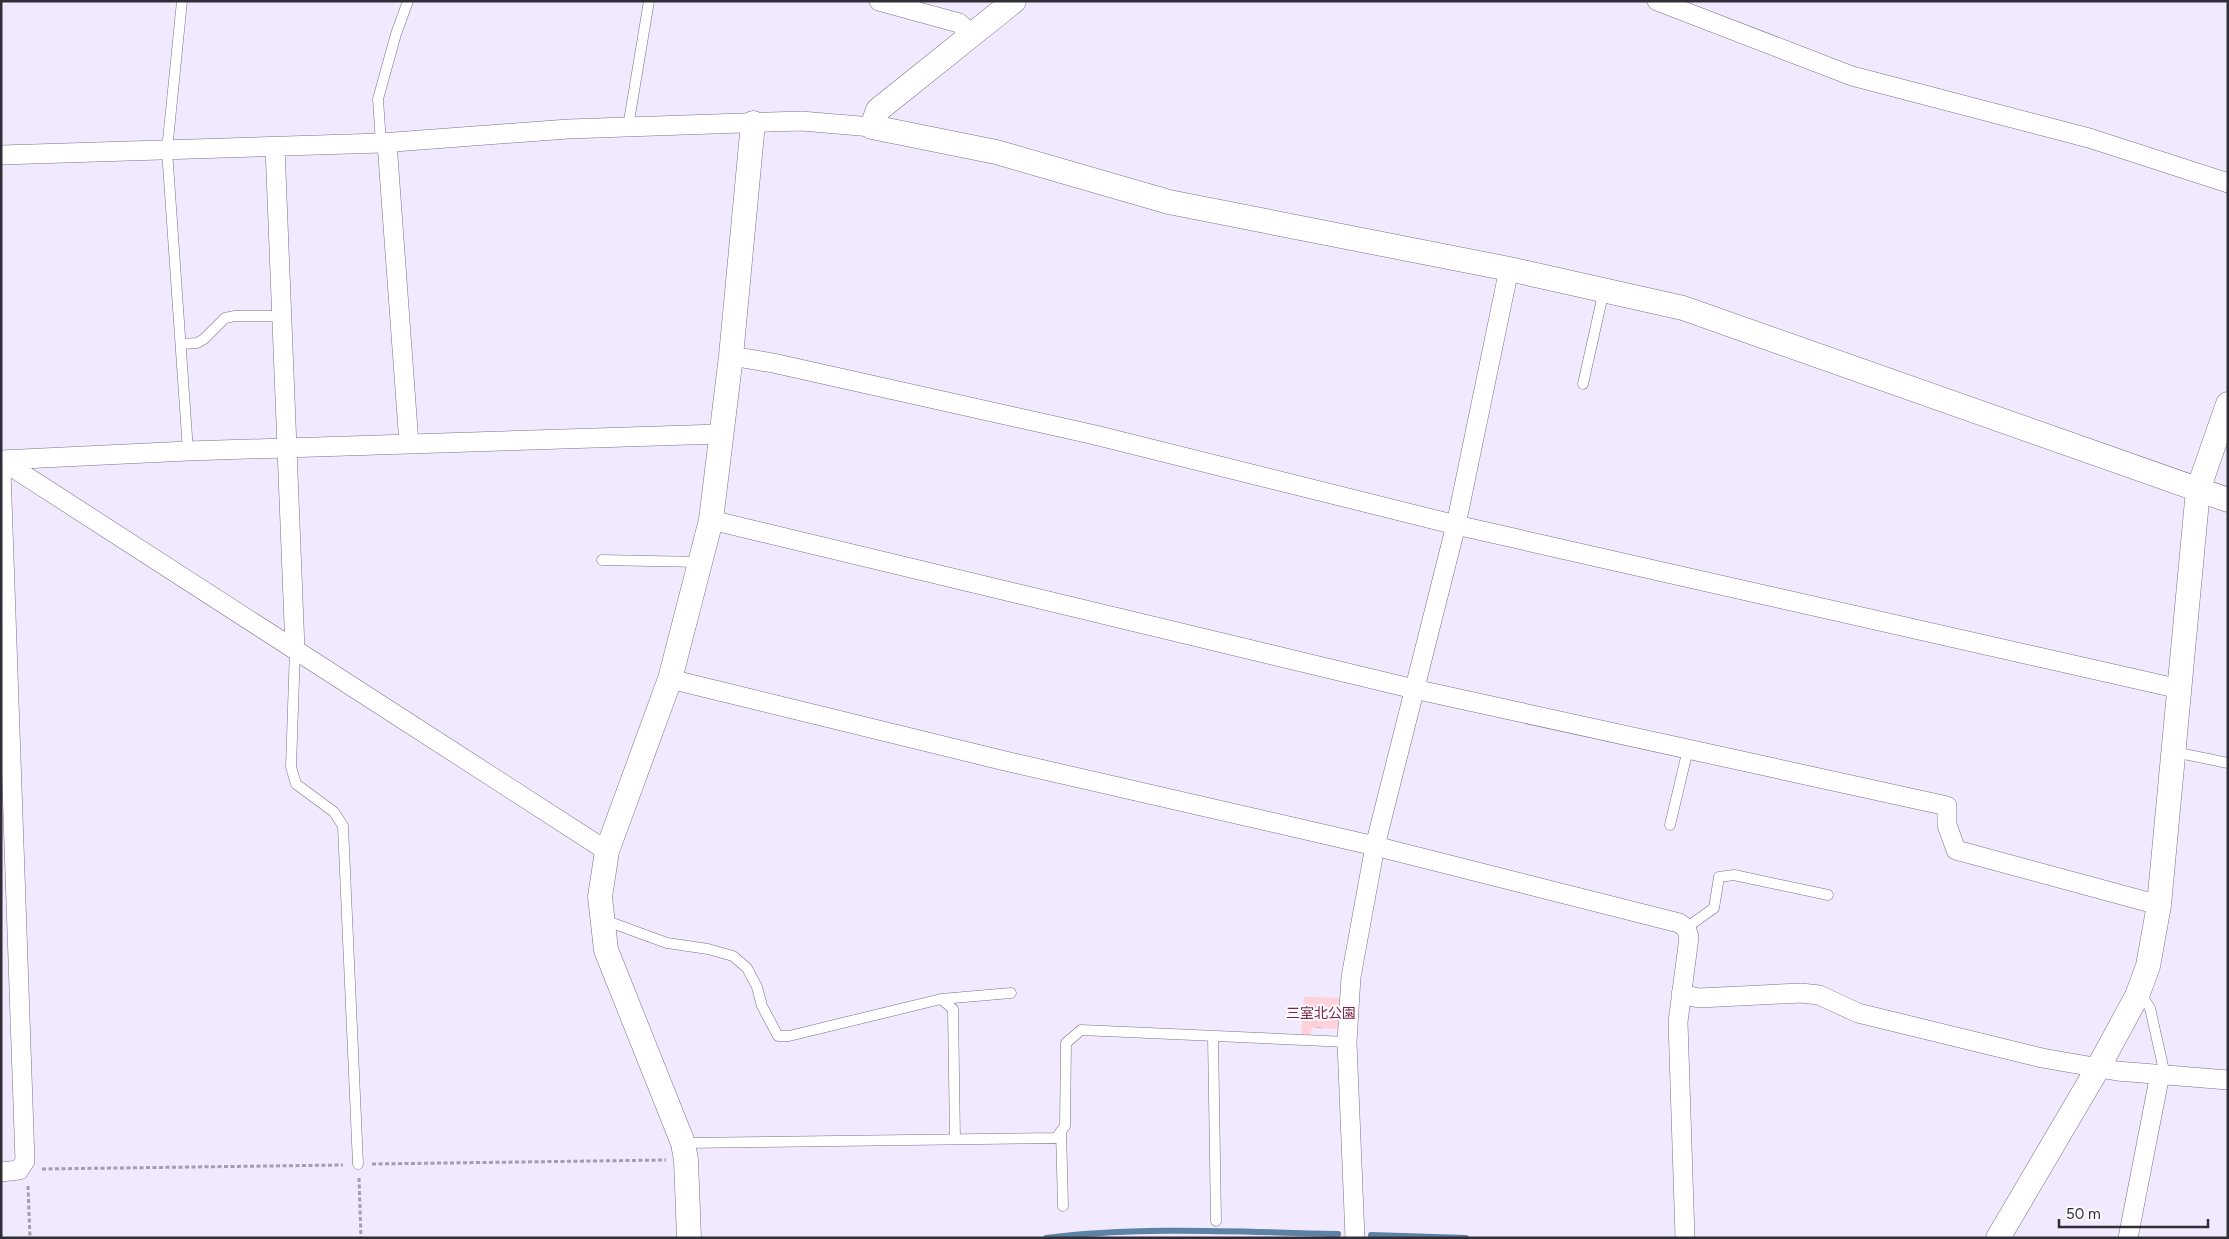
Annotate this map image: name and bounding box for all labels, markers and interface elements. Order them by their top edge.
park label: 三室北公園 [1286,1005,1356,1022]
scale bar [2059,1196,2208,1228]
text: 50 m [2066,1205,2101,1223]

